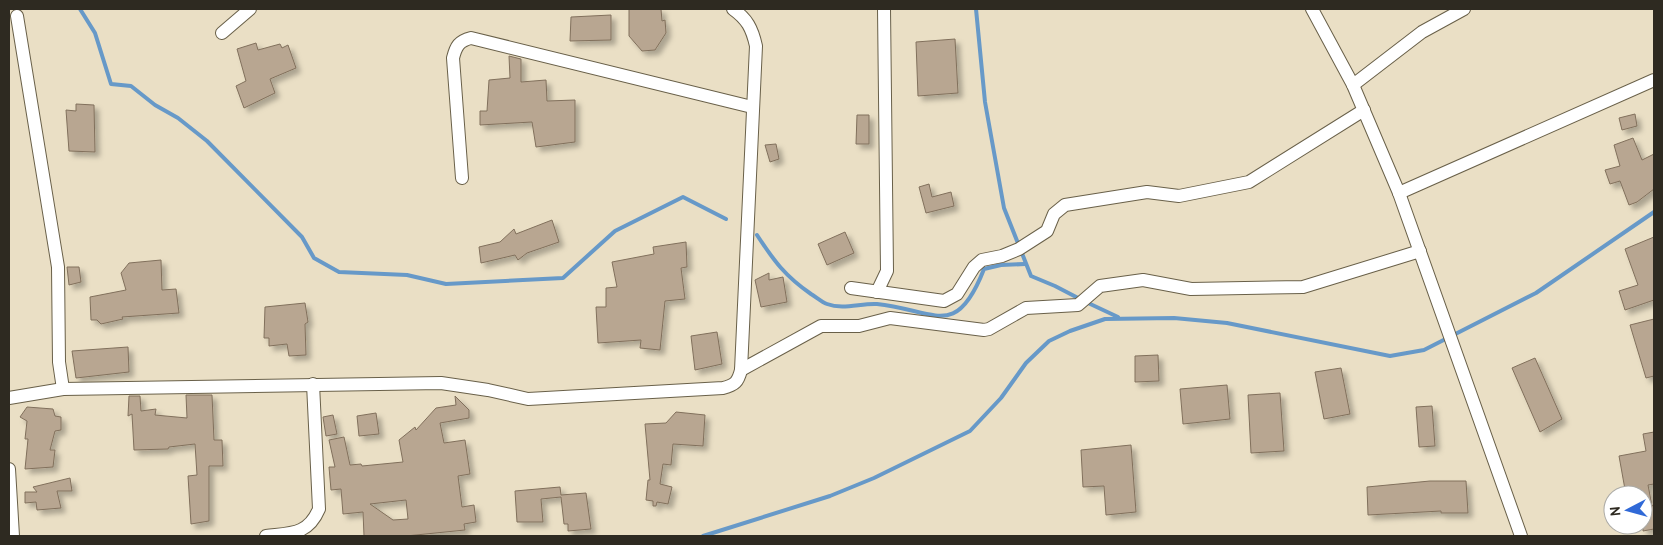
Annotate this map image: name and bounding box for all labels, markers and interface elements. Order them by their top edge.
north arrow [1603,485,1653,535]
text: N [1608,505,1626,517]

